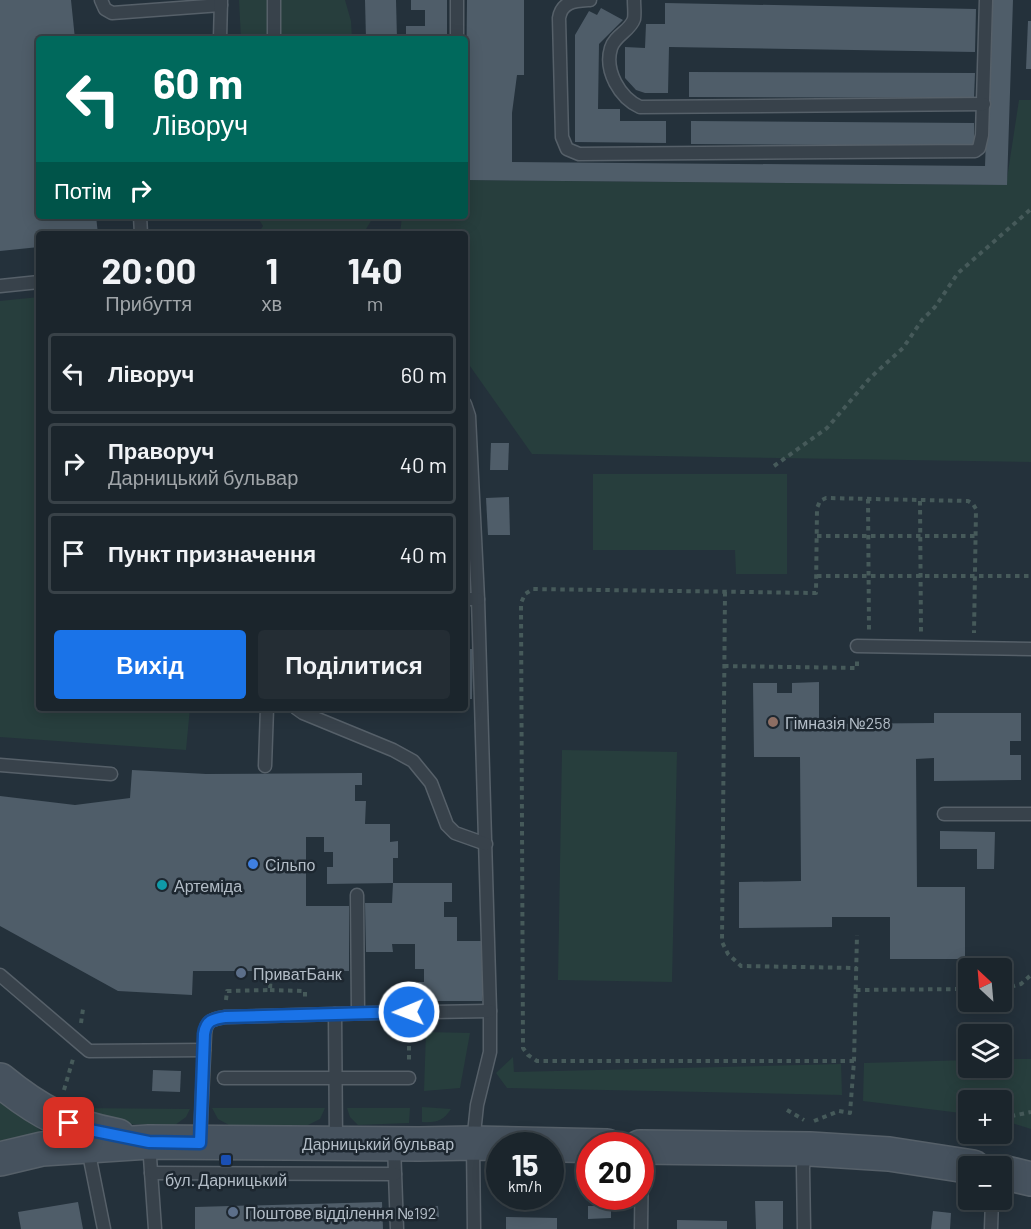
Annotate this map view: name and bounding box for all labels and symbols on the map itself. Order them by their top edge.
place label: Гімназія №258 [785,713,891,732]
marker: Гімназія №258 [766,715,780,729]
place label: Сільпо [265,855,315,874]
marker: Сільпо [246,857,260,871]
place label: Артеміда [174,876,242,895]
marker: Артеміда [155,878,169,892]
north arrow [958,958,1012,1012]
place label: ПриватБанк [253,964,343,983]
marker: ПриватБанк [234,966,248,980]
position arrow [377,980,441,1044]
pin [43,1097,94,1148]
speed limit sign: 20 [576,1132,654,1210]
street label: Дарницький бульвар [302,1134,454,1153]
marker: бул. Дарницький [219,1153,233,1167]
place label: бул. Дарницький [165,1170,287,1189]
place label: Поштове відділення №192 [245,1203,436,1222]
marker: Поштове відділення №192 [226,1205,240,1219]

